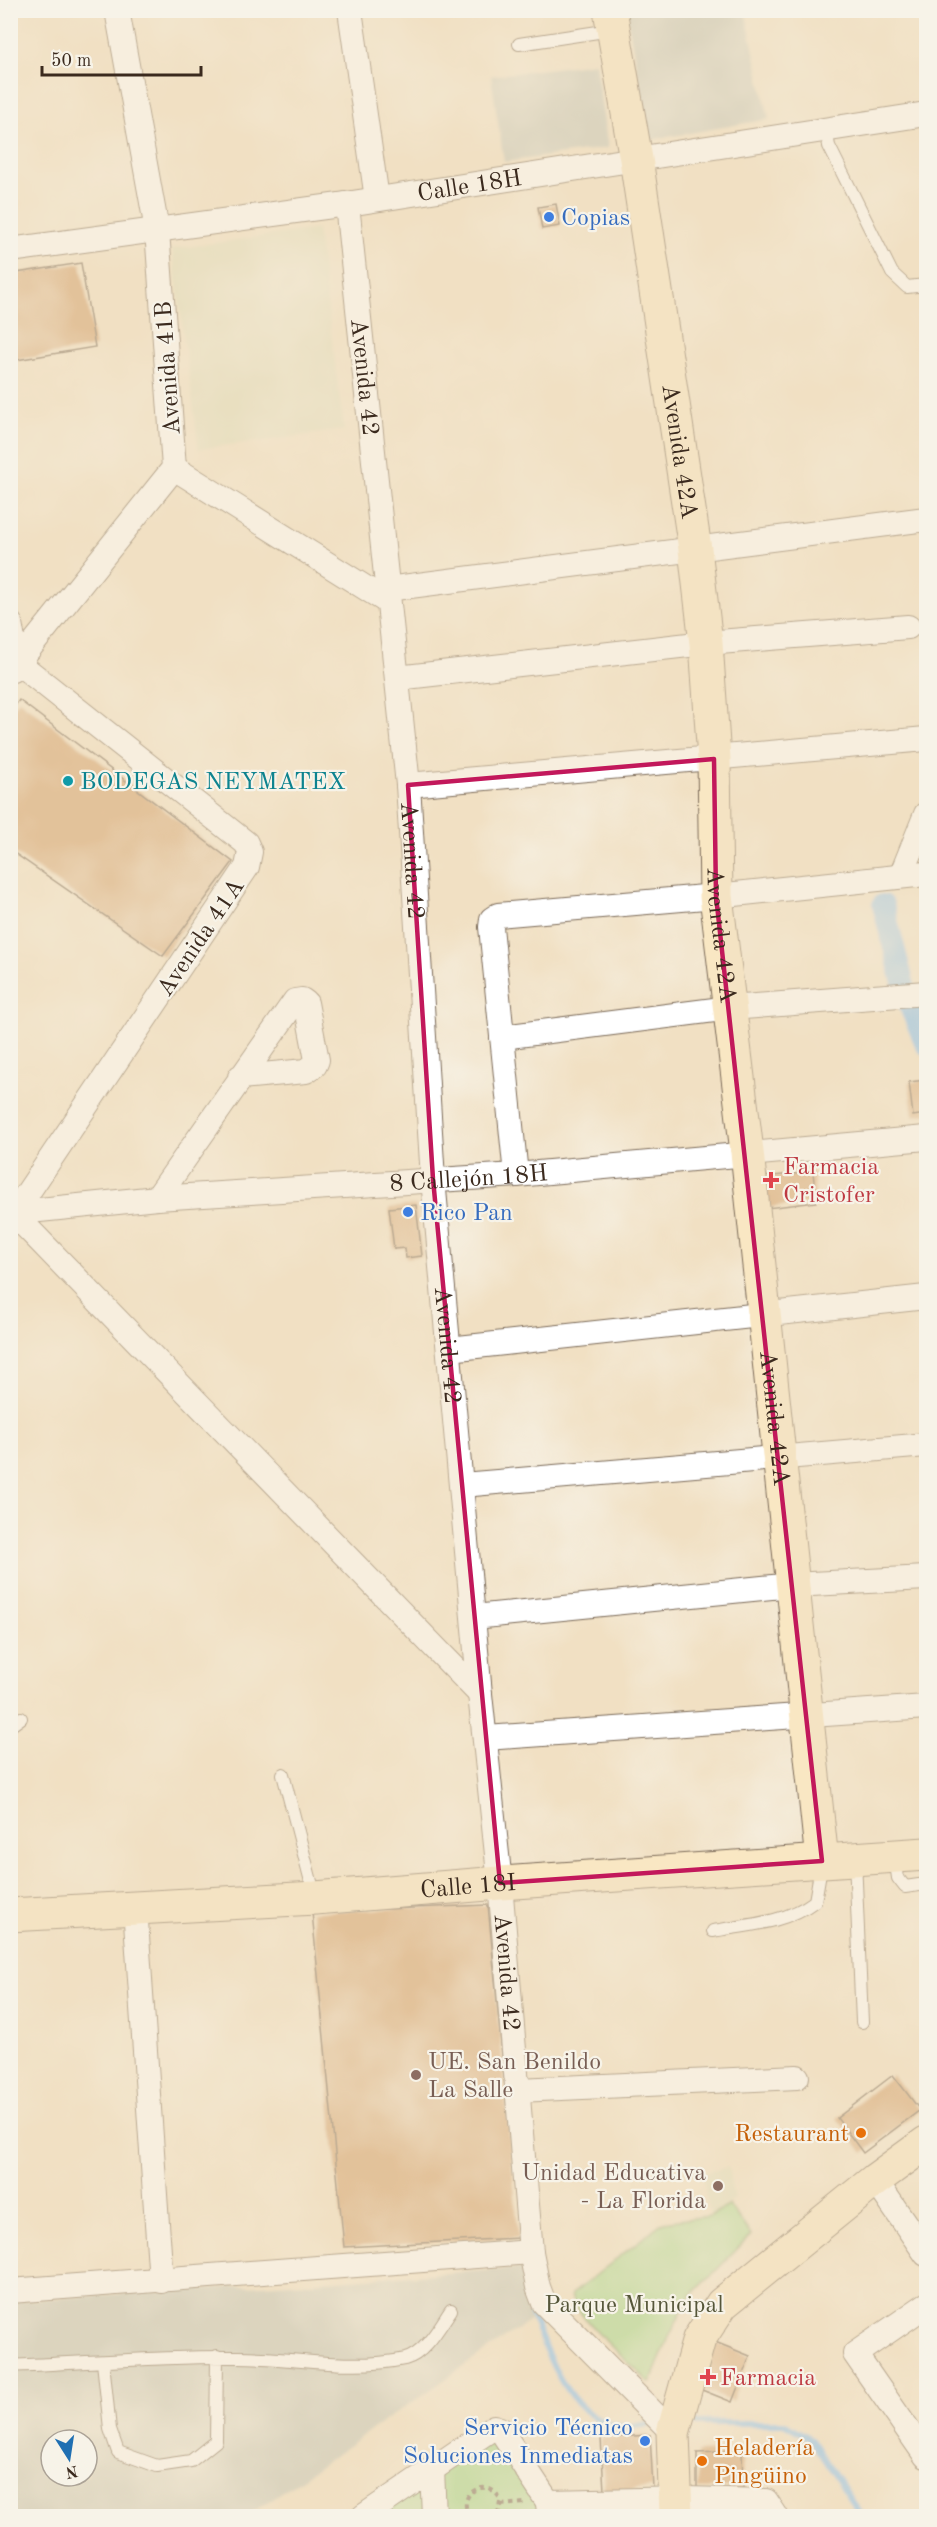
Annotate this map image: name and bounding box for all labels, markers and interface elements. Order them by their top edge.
scale bar [42,39,201,77]
text: 50 m [51,52,91,70]
street label: Calle 18H [416,167,524,207]
place label: Copias [561,207,630,231]
marker: Copias [542,210,556,224]
street label: Avenida 41B [152,300,186,436]
street label: Avenida 42 [345,317,381,437]
street label: Avenida 42A [656,383,700,521]
place label: BODEGAS NEYMATEX [80,771,346,795]
marker: BODEGAS NEYMATEX [61,774,75,788]
street label: Avenida 42 [395,801,427,920]
street label: Avenida 42A [702,867,739,1004]
street label: Avenida 41A [154,875,250,1001]
place label: Farmacia Cristofer [783,1156,879,1208]
street label: 8 Callejón 18H [389,1162,549,1197]
marker: Farmacia Cristofer [764,1173,778,1187]
place label: Rico Pan [420,1202,513,1226]
marker: Rico Pan [401,1205,415,1219]
street label: Avenida 42 [429,1286,463,1405]
street label: Avenida 42A [754,1349,792,1487]
street label: Calle 18I [419,1872,517,1903]
street label: Avenida 42 [489,1913,522,2032]
place label: UE. San Benildo La Salle [428,2051,601,2103]
marker: UE. San Benildo La Salle [409,2068,423,2082]
place label: Restaurant [734,2123,849,2147]
marker: Restaurant [854,2126,868,2140]
place label: Unidad Educativa - La Florida [521,2162,706,2214]
marker: Unidad Educativa - La Florida [711,2179,725,2193]
park label: Parque Municipal [544,2294,724,2318]
place label: Farmacia [720,2367,816,2391]
marker: Farmacia [701,2370,715,2384]
place label: Servicio Técnico Soluciones Inmediatas [403,2417,633,2469]
north arrow [39,2428,99,2488]
marker: Servicio Técnico Soluciones Inmediatas [638,2434,652,2448]
place label: Heladería Pingüino [714,2437,814,2489]
marker: Heladería Pingüino [695,2454,709,2468]
text: N [63,2462,79,2480]

